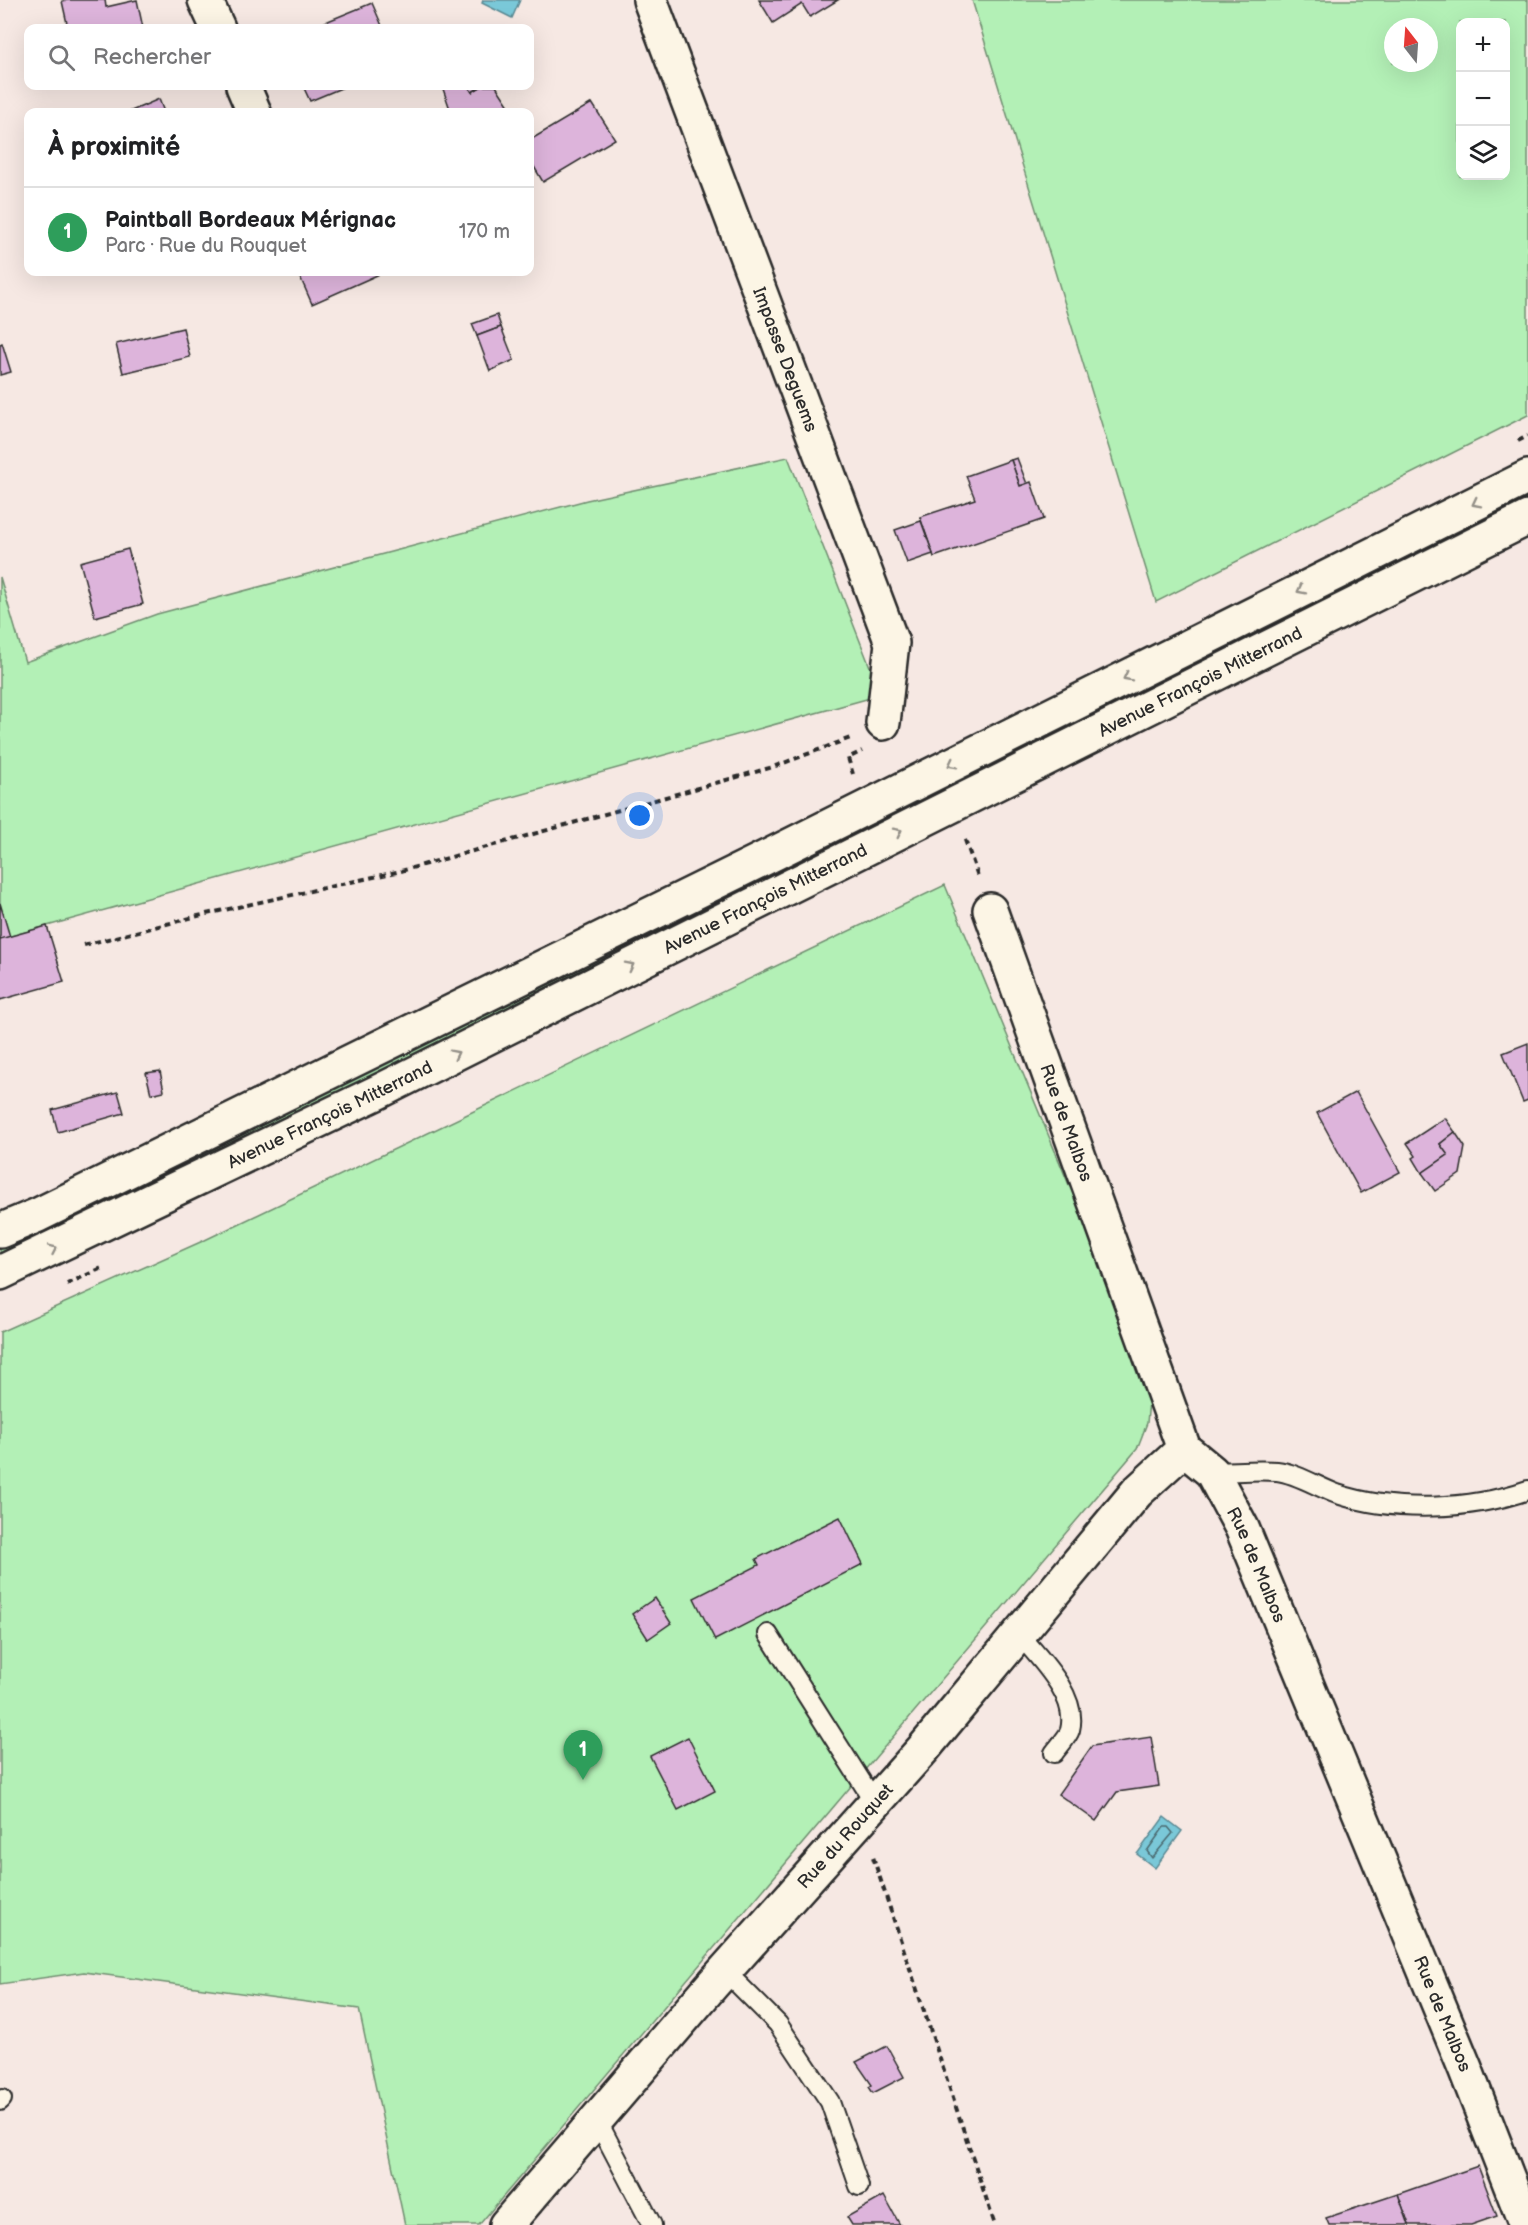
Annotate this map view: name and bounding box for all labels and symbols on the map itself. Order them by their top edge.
north arrow [1384,18,1438,72]
street label: Impasse Deguems [748,284,822,435]
one-way arrow [1471,496,1482,507]
one-way arrow [1297,583,1308,594]
street label: Avenue François Mitterrand [1095,622,1305,741]
one-way arrow [1122,670,1133,681]
one-way arrow [948,757,959,768]
your location [625,801,654,830]
one-way arrow [892,828,902,839]
street label: Avenue François Mitterrand [660,839,871,958]
one-way arrow [623,962,634,974]
one-way arrow [449,1050,460,1061]
street label: Avenue François Mitterrand [224,1056,436,1173]
street label: Rue de Malbos [1036,1061,1097,1184]
one-way arrow [47,1244,58,1256]
street label: Rue de Malbos [1222,1503,1290,1625]
pin: 1 [564,1730,602,1780]
street label: Rue du Rouquet [793,1779,898,1893]
street label: Rue de Malbos [1409,1953,1476,2075]

